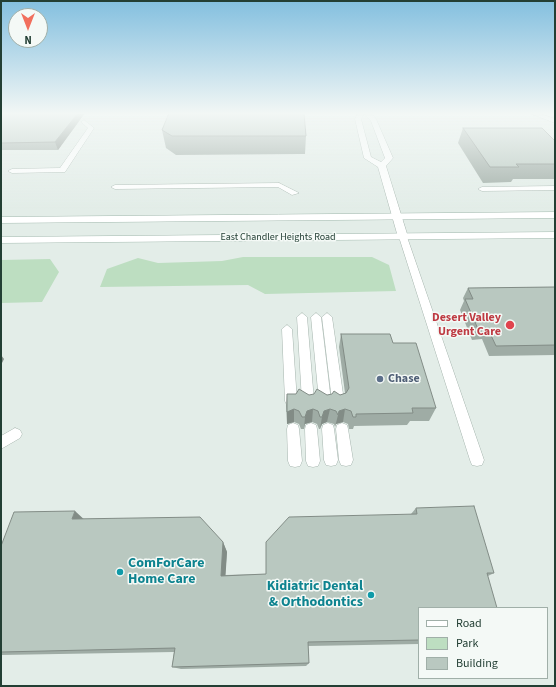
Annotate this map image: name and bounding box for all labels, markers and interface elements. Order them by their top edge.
north arrow [8,8,48,48]
text: N [24,32,32,47]
street label: East Chandler Heights Road [220,232,336,244]
place label: Desert Valley Urgent Care [432,311,501,339]
marker: Desert Valley Urgent Care [504,319,516,331]
place label: Chase [388,372,420,386]
marker: Chase [375,374,385,384]
place label: ComForCare Home Care [128,556,205,588]
marker: ComForCare Home Care [115,567,125,577]
place label: Kidiatric Dental & Orthodontics [267,579,363,612]
marker: Kidiatric Dental & Orthodontics [366,590,376,600]
legend [418,607,548,679]
text: Road [456,615,482,632]
text: Park [456,635,478,652]
text: Building [456,655,498,672]

